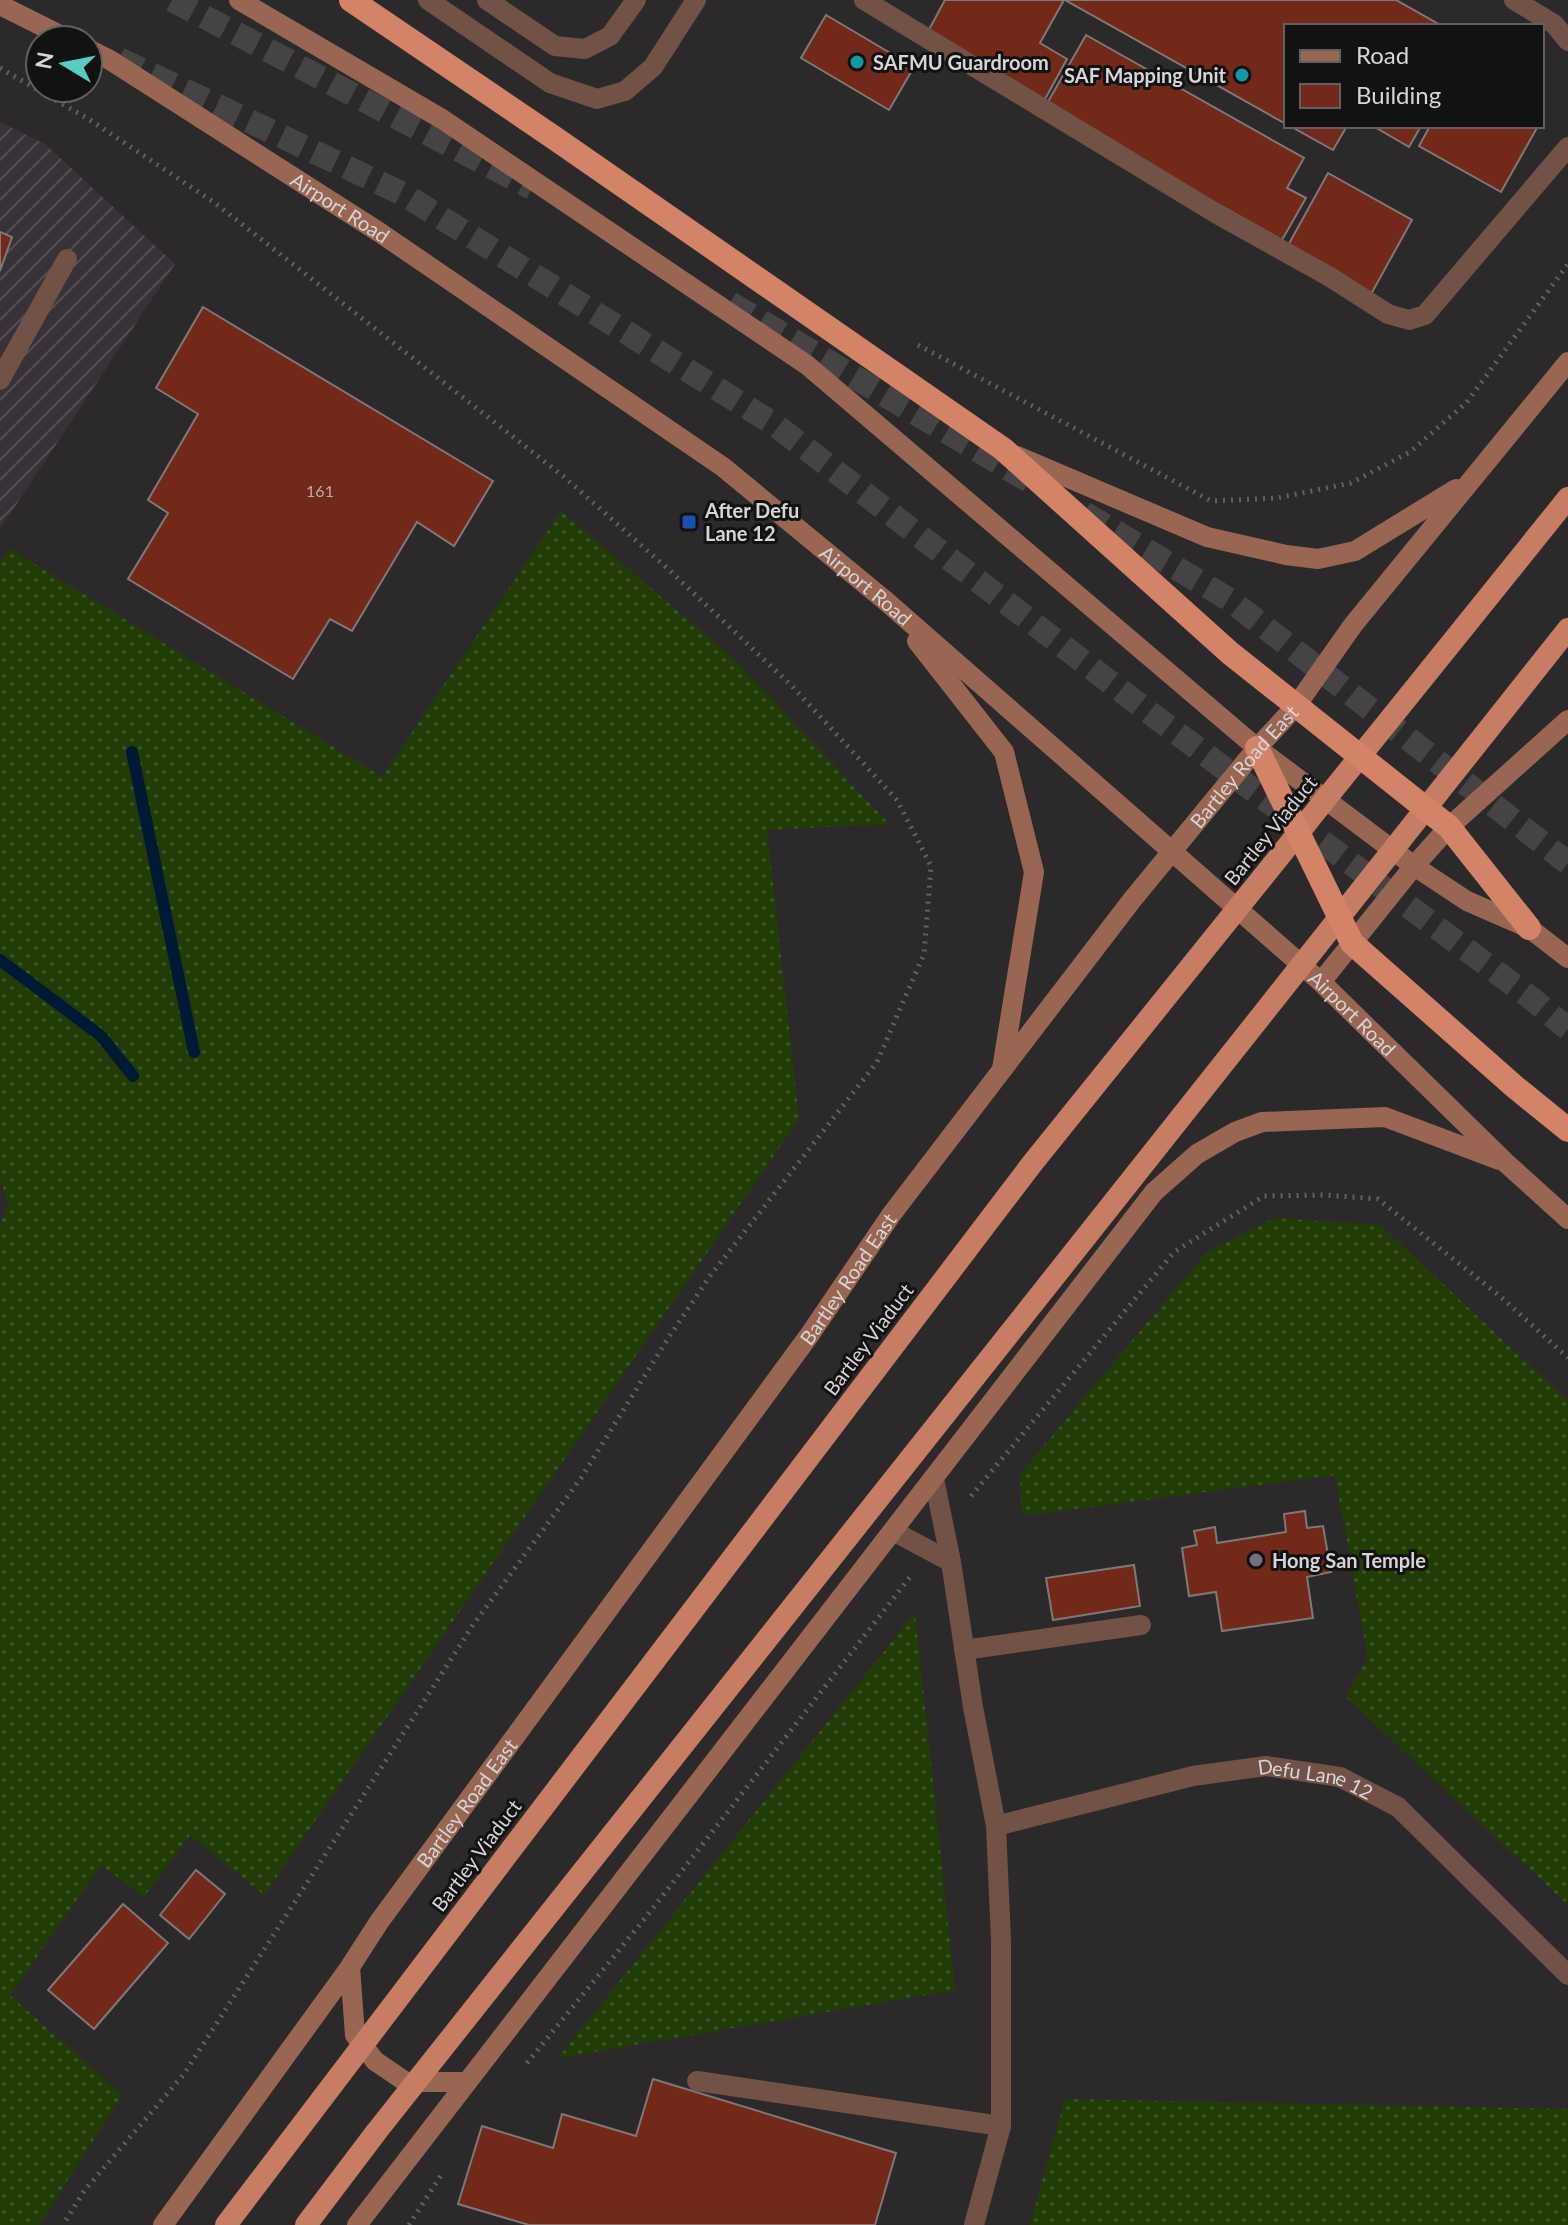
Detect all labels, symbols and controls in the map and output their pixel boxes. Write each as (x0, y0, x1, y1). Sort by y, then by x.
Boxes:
north arrow (24, 24, 104, 104)
legend (1284, 24, 1544, 128)
text: Road (1356, 40, 1409, 69)
text: N (29, 50, 59, 71)
place label: SAFMU Guardroom (873, 50, 1049, 74)
marker: SAFMU Guardroom (848, 53, 866, 71)
place label: SAF Mapping Unit (1064, 63, 1227, 87)
marker: SAF Mapping Unit (1233, 66, 1251, 84)
text: Building (1356, 80, 1441, 109)
street label: Airport Road (287, 167, 394, 248)
house number: 161 (306, 481, 334, 500)
place label: After Defu Lane 12 (704, 498, 799, 545)
marker: After Defu Lane 12 (680, 513, 698, 531)
street label: Airport Road (815, 540, 917, 630)
street label: Bartley Road East (1184, 700, 1303, 833)
street label: Bartley Viaduct (1219, 770, 1321, 890)
street label: Airport Road (1304, 965, 1401, 1061)
street label: Bartley Road East (794, 1208, 901, 1349)
street label: Bartley Viaduct (818, 1278, 918, 1400)
place label: Hong San Temple (1272, 1548, 1426, 1572)
marker: Hong San Temple (1247, 1551, 1265, 1569)
street label: Bartley Road East (411, 1734, 522, 1872)
street label: Defu Lane 12 (1256, 1753, 1377, 1804)
street label: Bartley Viaduct (426, 1794, 526, 1916)

